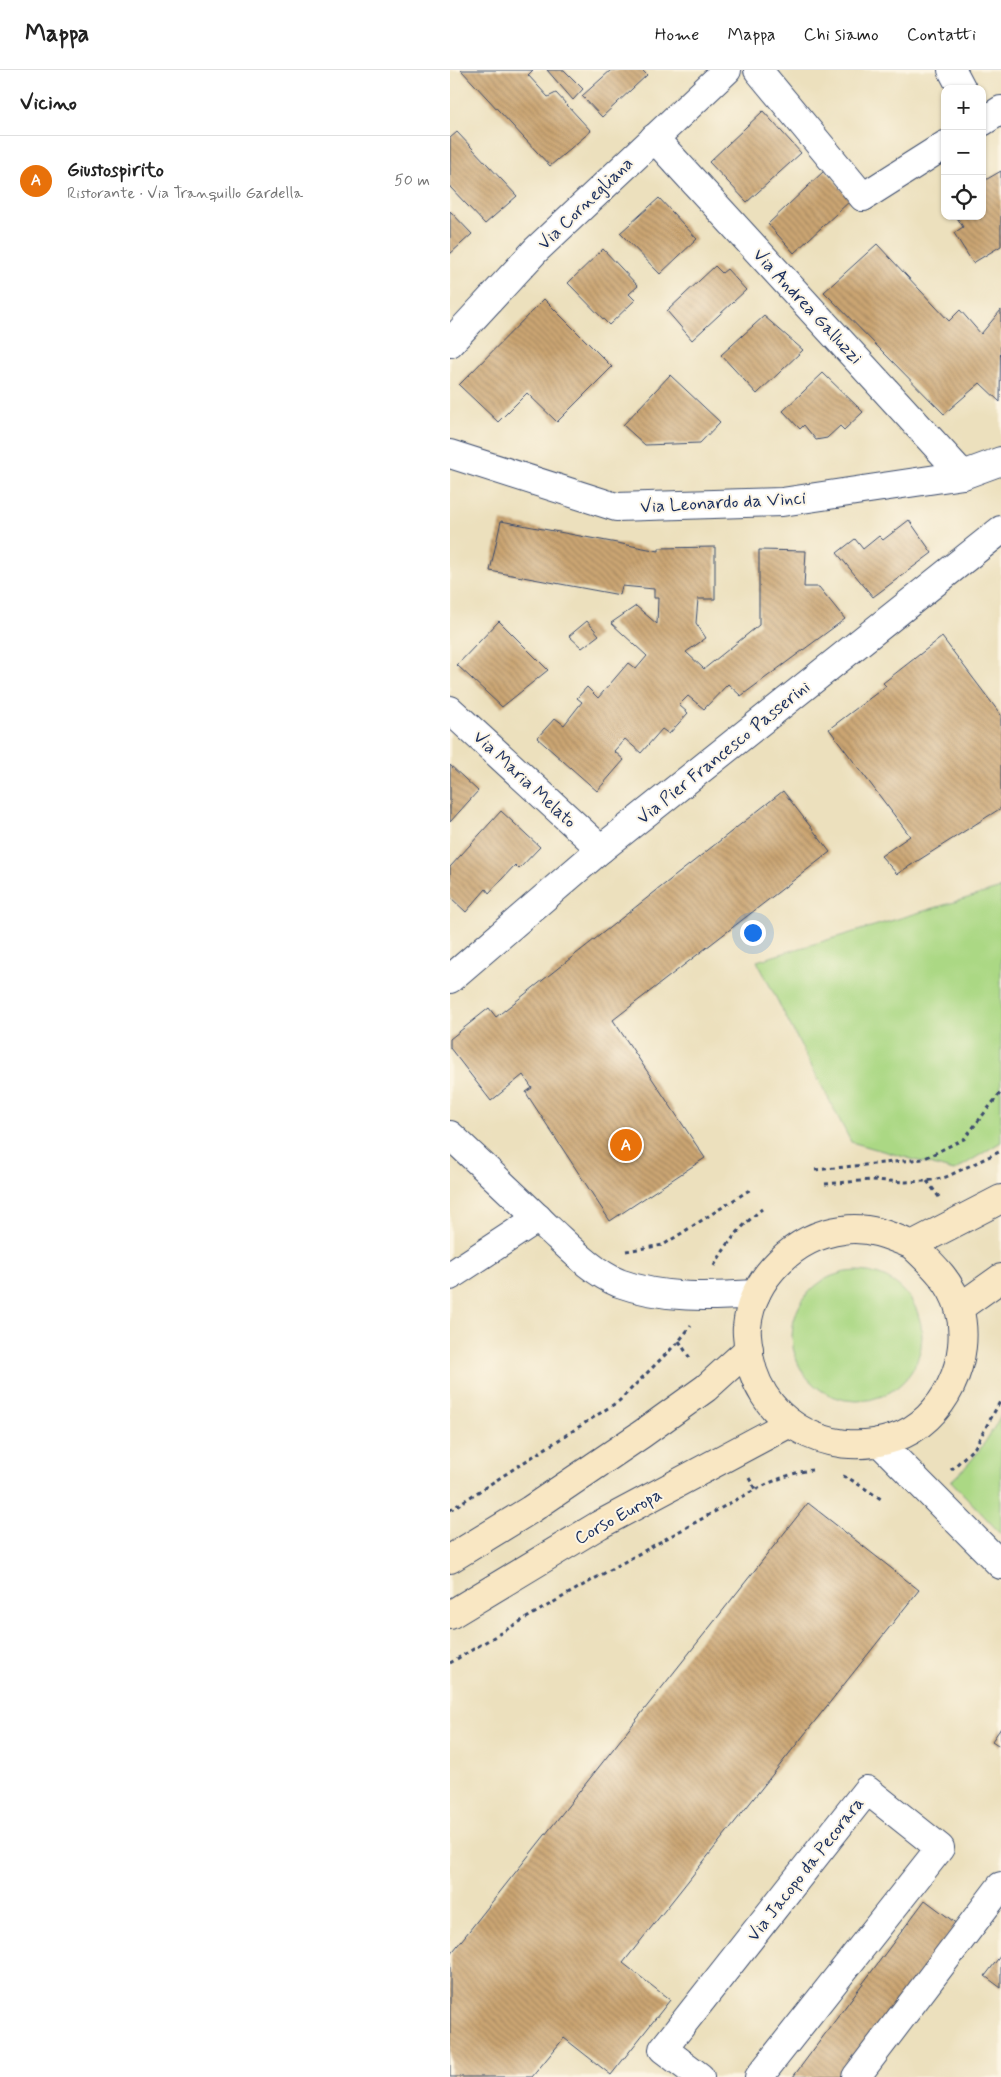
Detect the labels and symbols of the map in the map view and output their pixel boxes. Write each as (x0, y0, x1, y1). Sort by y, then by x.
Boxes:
street label: Via Cornegliana (533, 152, 639, 256)
street label: Via Andrea Galluzzi (747, 244, 867, 370)
street label: Via Leonardo da Vinci (640, 487, 806, 519)
street label: Via Pier Francesco Passerini (632, 675, 815, 830)
street label: Via Maria Melato (467, 726, 581, 834)
your location (740, 920, 766, 946)
pin: A (610, 1126, 642, 1164)
street label: Corso Europa (570, 1483, 667, 1551)
street label: Via Jacopo da Pecorara (742, 1792, 870, 1947)

